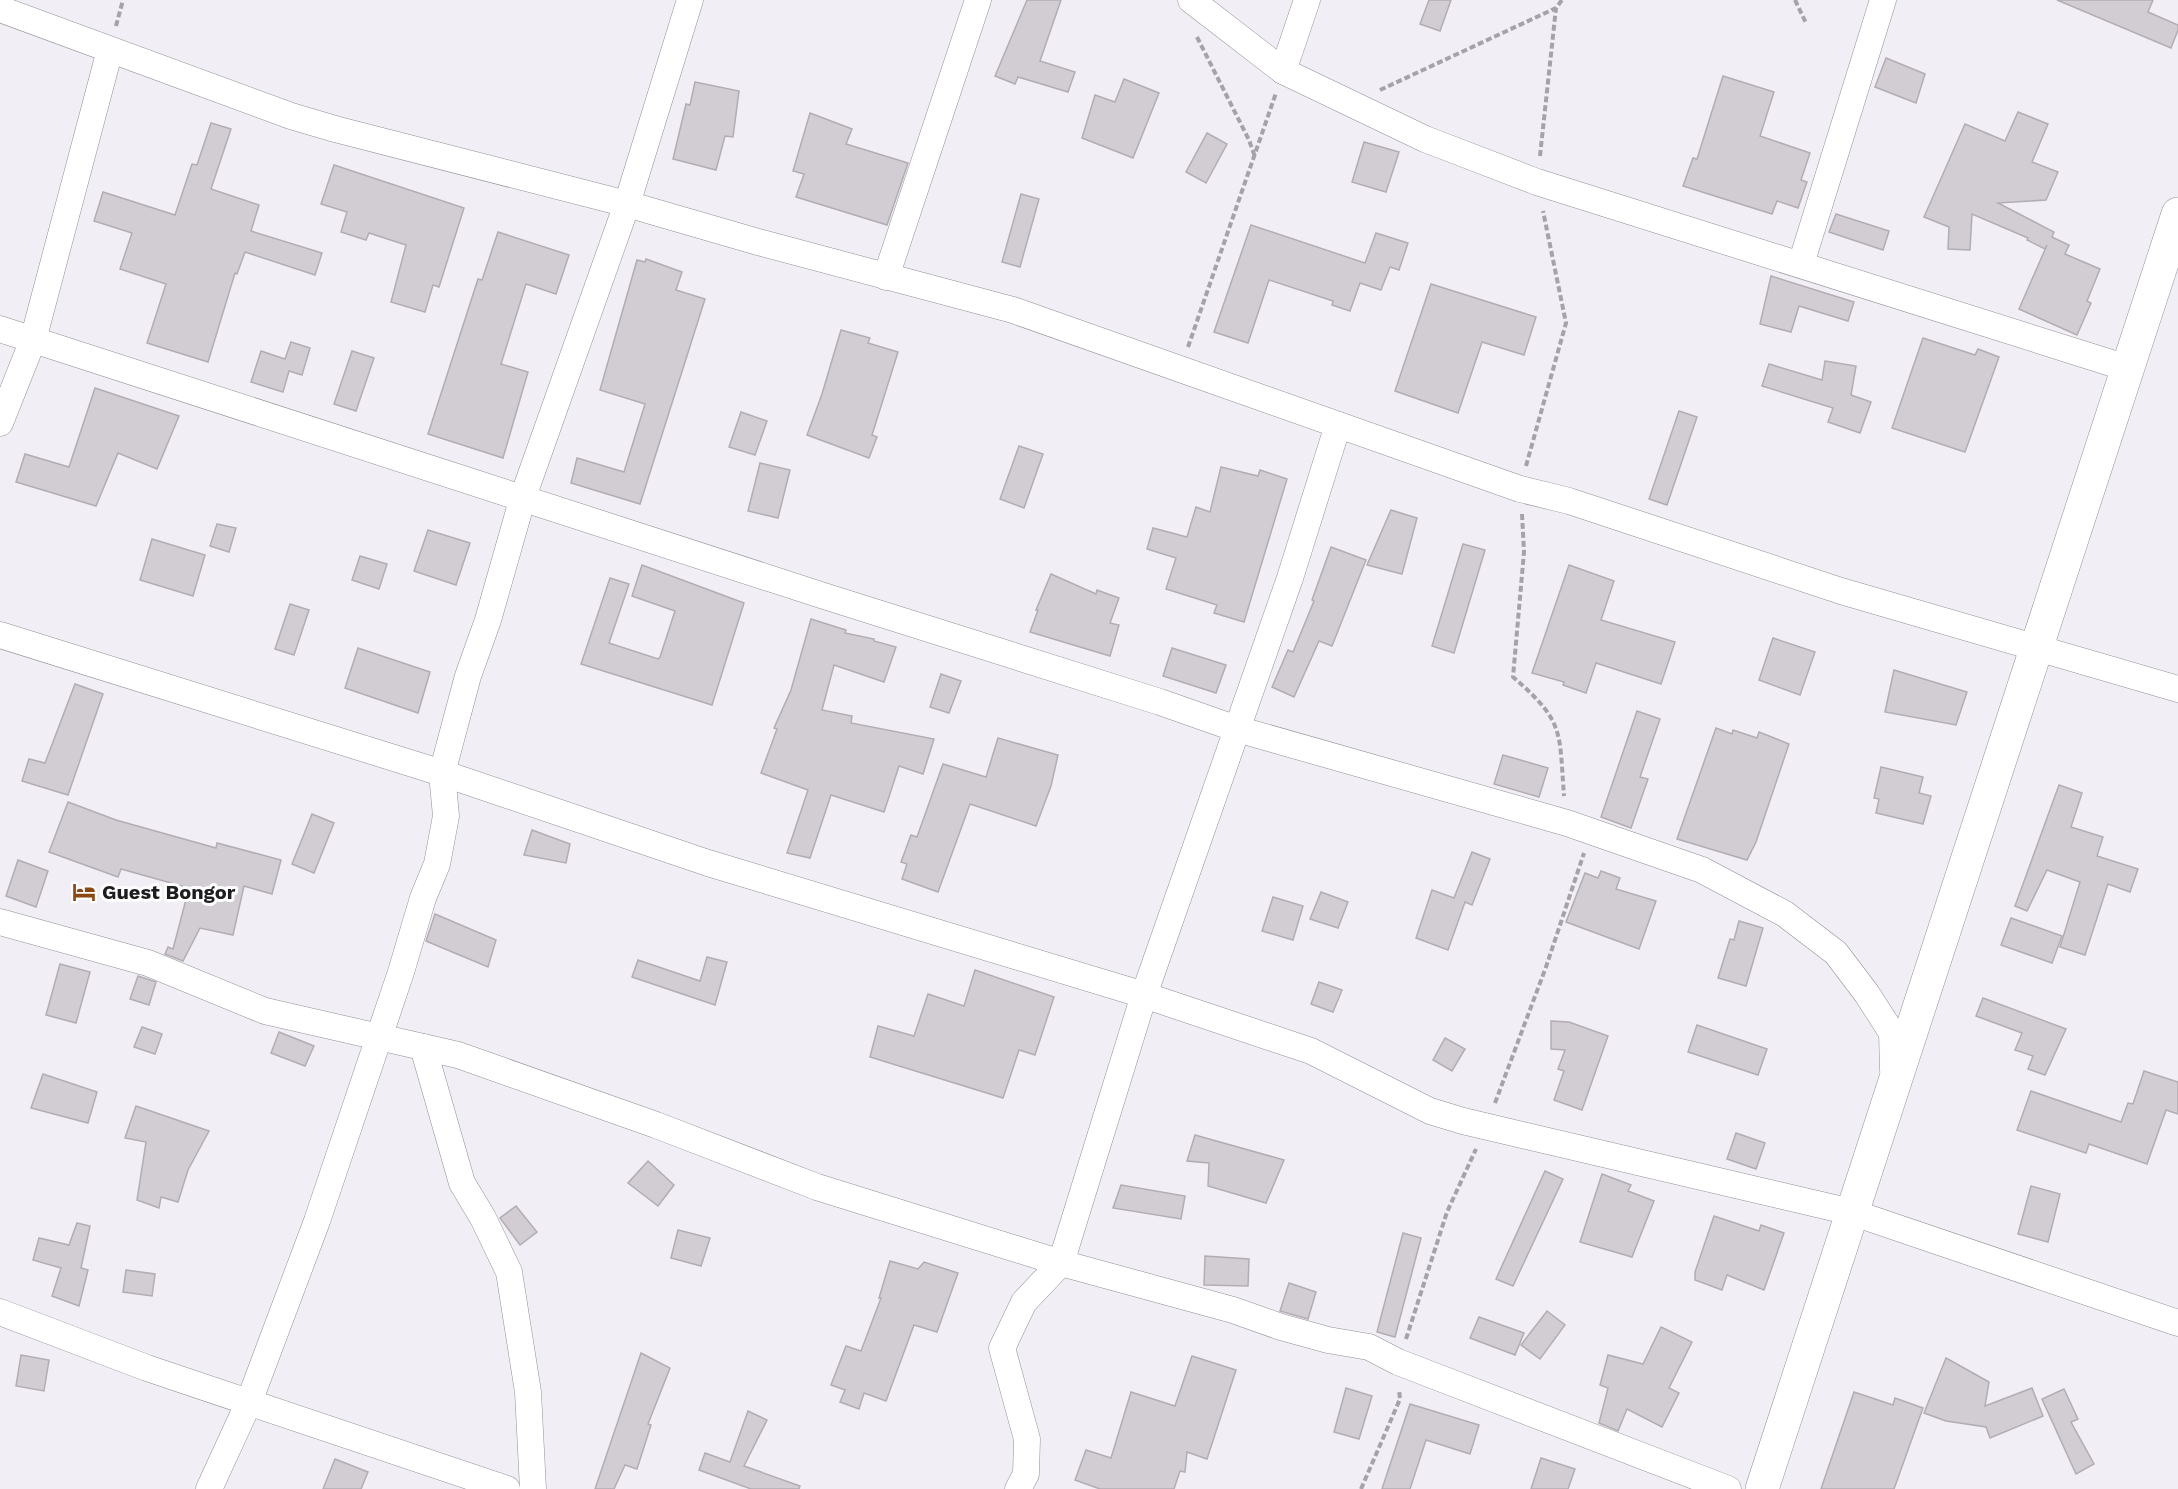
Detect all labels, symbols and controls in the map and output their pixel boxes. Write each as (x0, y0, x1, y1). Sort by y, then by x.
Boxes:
hotel icon: Guest Bongor (71, 879, 97, 905)
place label: Guest Bongor (102, 880, 236, 904)

